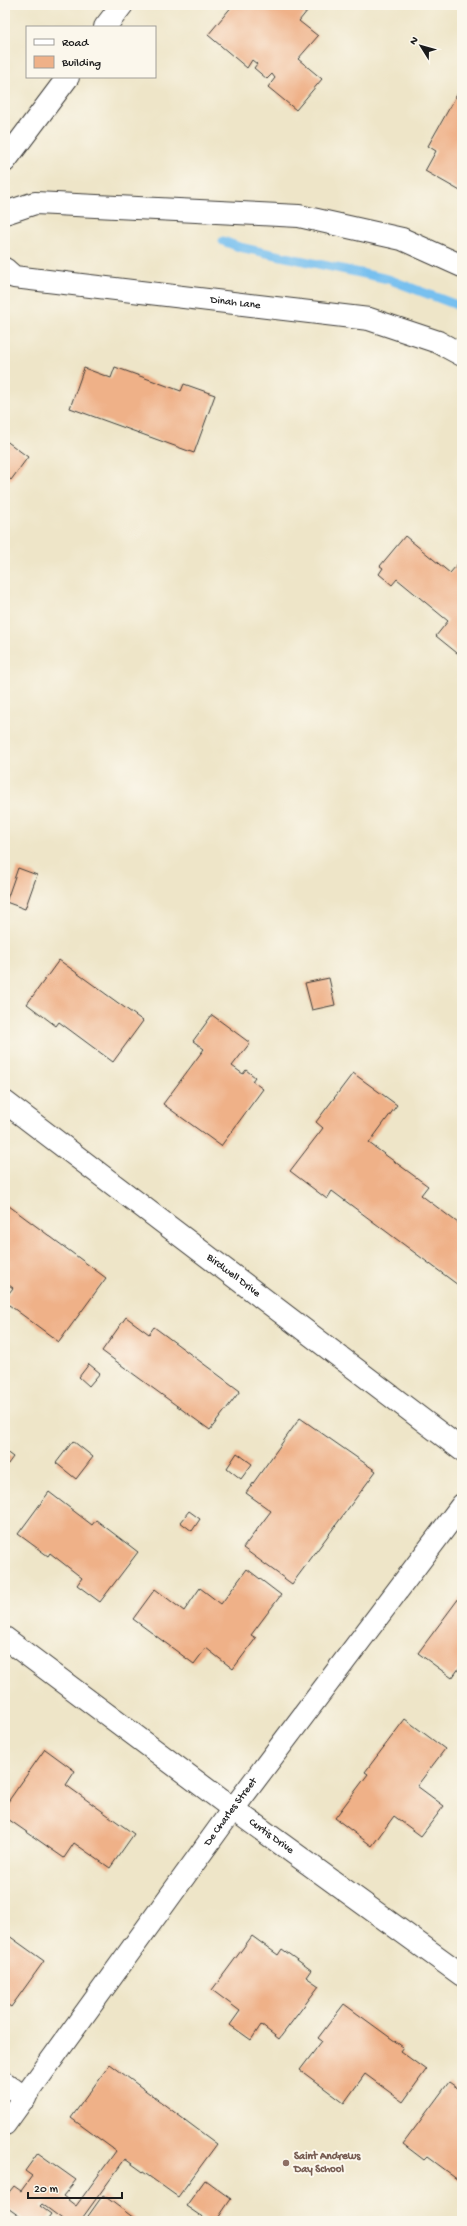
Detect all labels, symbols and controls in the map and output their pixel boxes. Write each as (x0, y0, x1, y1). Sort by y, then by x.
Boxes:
legend (26, 26, 156, 78)
north arrow (401, 26, 441, 66)
text: N (408, 35, 422, 48)
text: Road (62, 37, 89, 51)
text: Building (61, 57, 101, 71)
street label: Dinah Lane (209, 294, 262, 312)
street label: Birdwell Drive (203, 1251, 263, 1300)
street label: De Charles Street (201, 1775, 261, 1849)
street label: Curtis Drive (246, 1816, 296, 1857)
place label: Saint Andrews Day School (293, 2150, 361, 2176)
marker: Saint Andrews Day School (281, 2158, 291, 2168)
scale bar (28, 2174, 122, 2200)
text: 20 m (34, 2183, 59, 2197)

